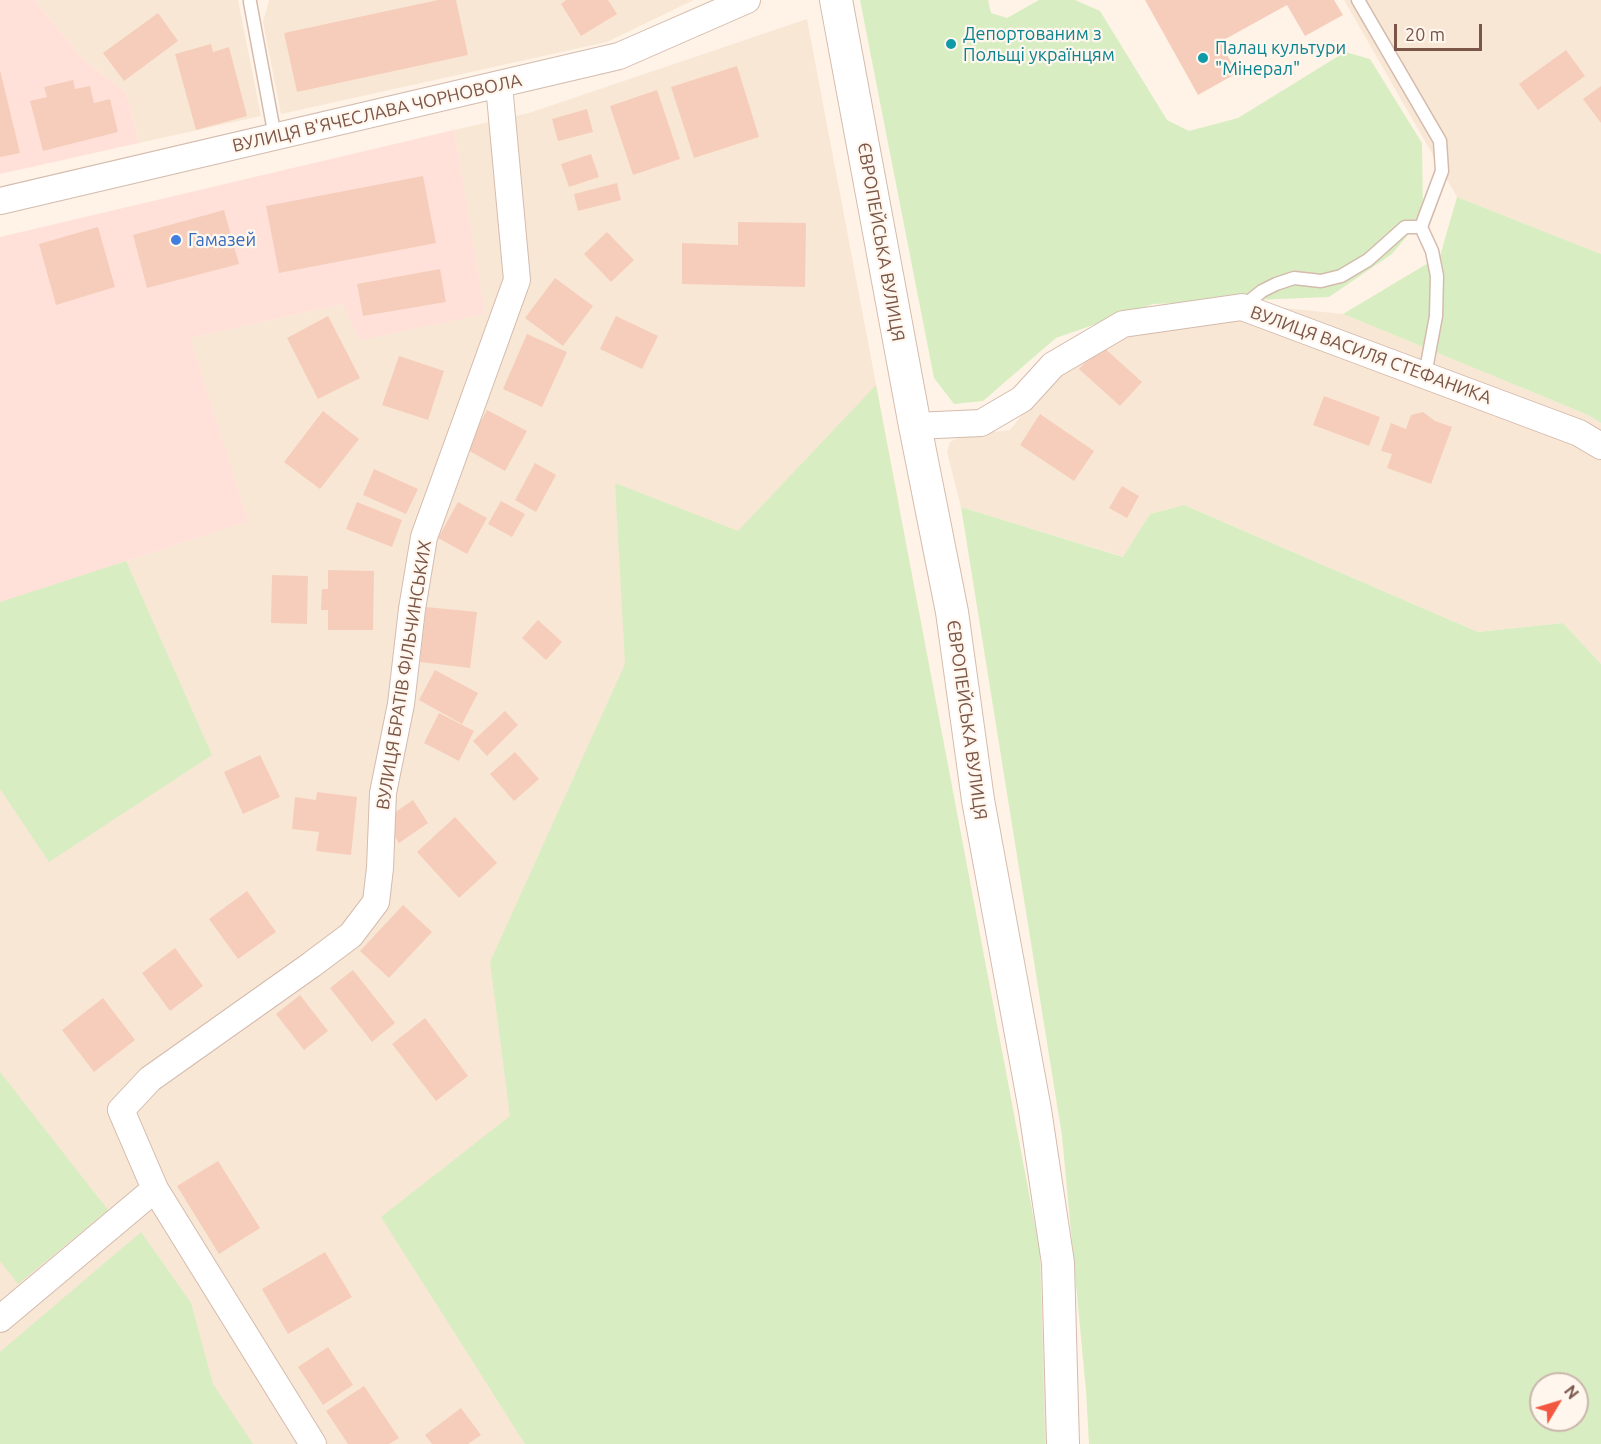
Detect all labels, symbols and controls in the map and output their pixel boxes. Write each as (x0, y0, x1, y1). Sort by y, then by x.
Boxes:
scale bar (1397, 12, 1486, 50)
place label: Депортованим з Польщі українцям (963, 23, 1115, 66)
text: 20 m (1405, 24, 1445, 44)
marker: Депортованим з Польщі українцям (944, 37, 958, 51)
place label: Палац культури "Мінерал" (1215, 37, 1346, 80)
marker: Палац культури "Мінерал" (1196, 51, 1210, 65)
street label: ВУЛИЦЯ В'ЯЧЕСЛАВА ЧОРНОВОЛА (230, 69, 524, 157)
street label: ЄВРОПЕЙСЬКА ВУЛИЦЯ (853, 141, 909, 343)
place label: Гамазей (188, 229, 256, 251)
marker: Гамазей (169, 233, 183, 247)
street label: ВУЛИЦЯ ВАСИЛЯ СТЕФАНИКА (1247, 301, 1495, 409)
street label: ВУЛИЦЯ БРАТІВ ФІЛЬЧИНСЬКИХ (372, 539, 436, 811)
street label: ЄВРОПЕЙСЬКА ВУЛИЦЯ (942, 619, 992, 821)
north arrow (1529, 1372, 1589, 1432)
text: N (1561, 1382, 1582, 1402)

